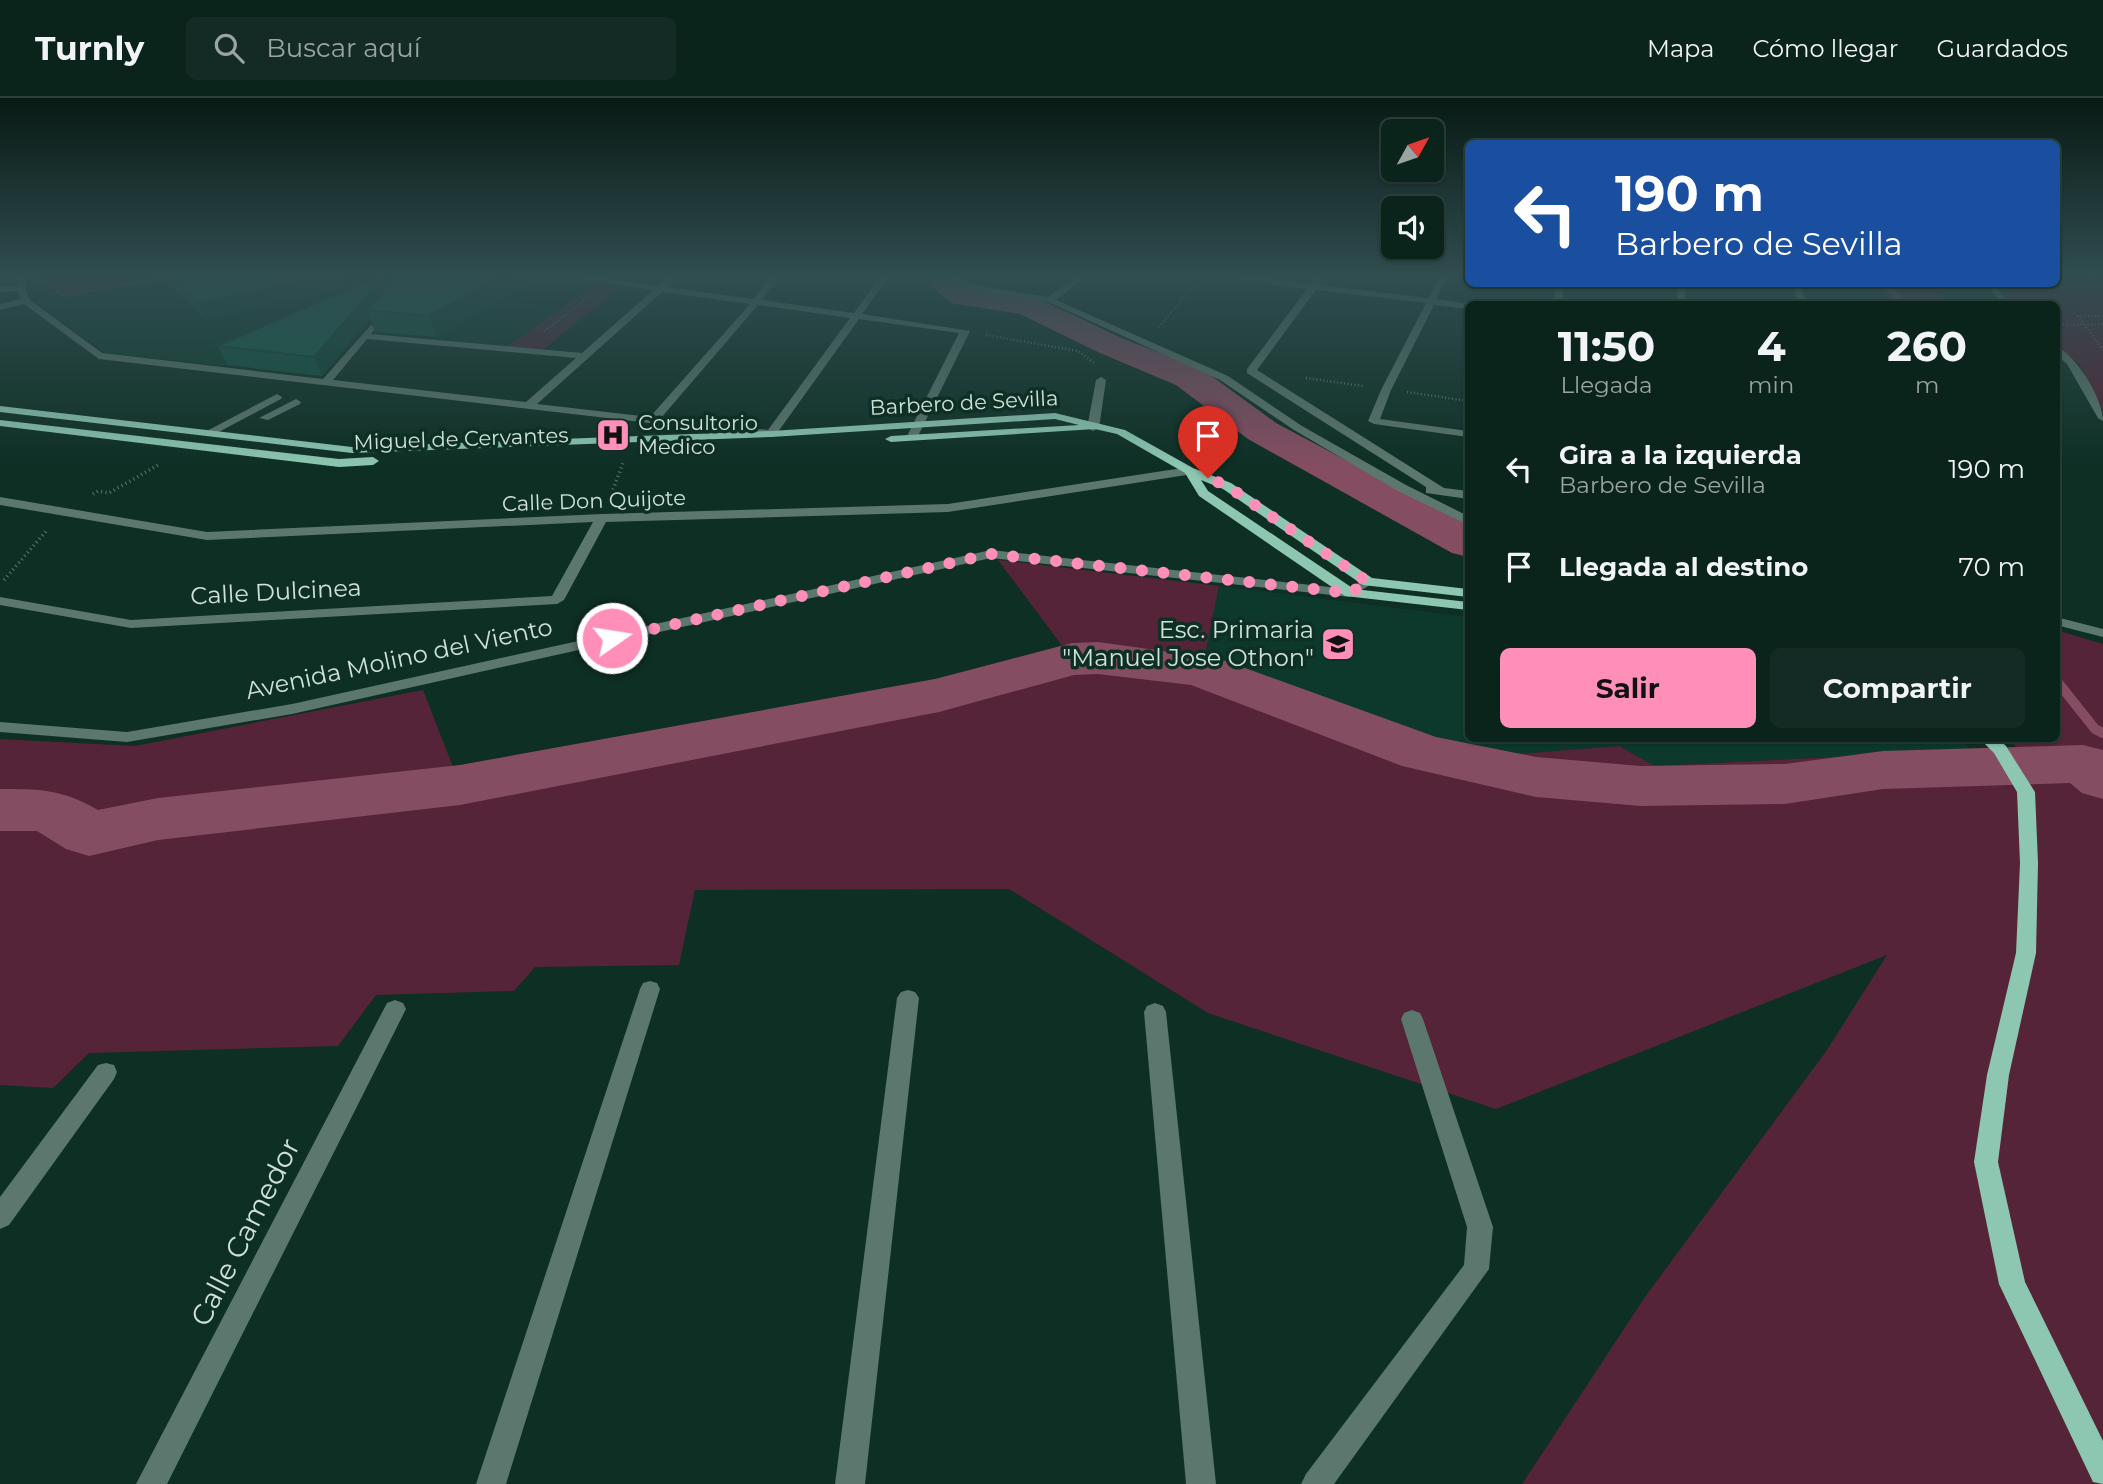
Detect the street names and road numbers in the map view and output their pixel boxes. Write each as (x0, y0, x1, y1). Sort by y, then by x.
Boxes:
street label: Barbero de Sevilla (869, 385, 1059, 420)
street label: Miguel de Cervantes (353, 422, 569, 455)
street label: Calle Don Quijote (502, 485, 686, 516)
street label: Calle Dulcinea (190, 573, 362, 610)
street label: Avenida Molino del Viento (243, 612, 555, 705)
street label: Calle Camedor (183, 1133, 307, 1331)

